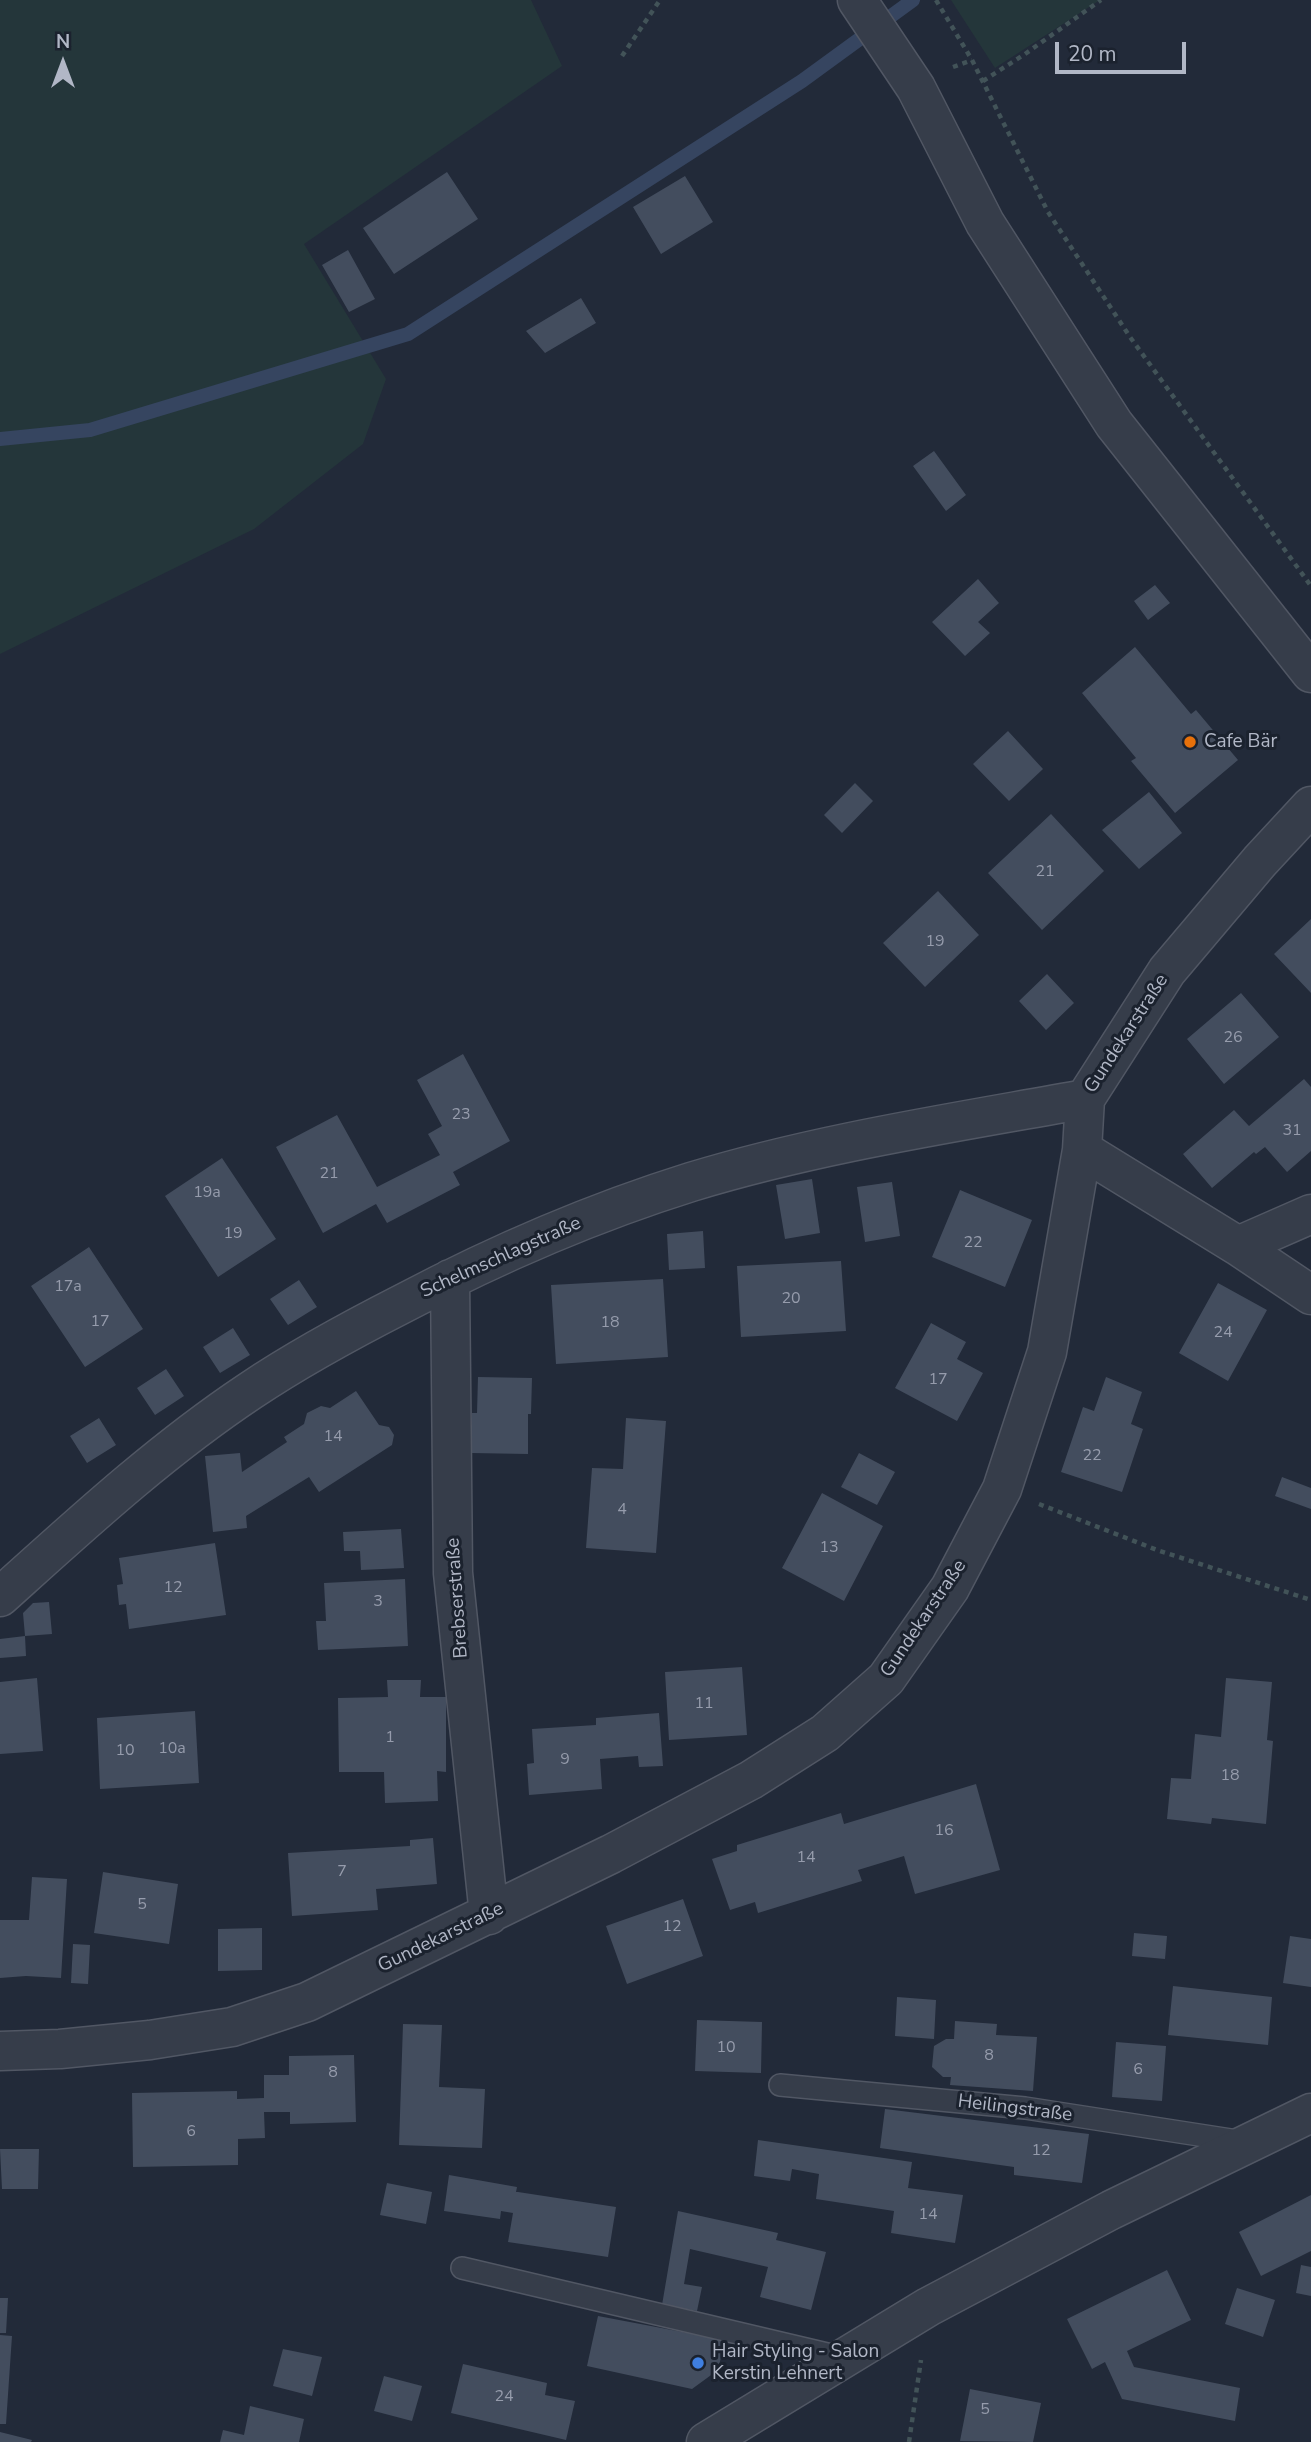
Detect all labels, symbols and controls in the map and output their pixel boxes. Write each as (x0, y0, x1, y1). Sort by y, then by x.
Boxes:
north arrow (28, 28, 98, 98)
scale bar (1059, 28, 1190, 72)
text: N (56, 29, 70, 55)
text: 20 m (1068, 40, 1117, 68)
place label: Cafe Bär (1204, 731, 1277, 753)
marker: Cafe Bär (1182, 734, 1198, 750)
house number: 21 (1035, 862, 1055, 882)
house number: 19 (925, 932, 945, 952)
street label: Gundekarstraße (1080, 970, 1174, 1098)
house number: 26 (1223, 1028, 1243, 1048)
house number: 23 (451, 1105, 471, 1125)
house number: 31 (1282, 1121, 1302, 1141)
house number: 21 (319, 1164, 339, 1184)
house number: 19a (193, 1183, 221, 1203)
street label: Schelmschlagstraße (417, 1212, 585, 1304)
house number: 19 (223, 1224, 243, 1244)
house number: 22 (963, 1233, 983, 1253)
house number: 17a (54, 1277, 82, 1297)
house number: 20 (781, 1289, 801, 1309)
house number: 17 (90, 1312, 110, 1332)
house number: 18 (600, 1313, 620, 1333)
house number: 24 (1213, 1323, 1233, 1343)
house number: 17 (928, 1370, 948, 1390)
house number: 14 (323, 1427, 343, 1447)
house number: 22 (1082, 1446, 1102, 1466)
house number: 4 (617, 1500, 627, 1520)
street label: Brebserstraße (442, 1537, 474, 1659)
house number: 13 (819, 1538, 839, 1558)
street label: Gundekarstraße (876, 1556, 972, 1682)
house number: 12 (163, 1578, 183, 1598)
house number: 3 (373, 1592, 383, 1612)
house number: 11 (694, 1694, 714, 1714)
house number: 1 (385, 1728, 395, 1748)
house number: 10a (158, 1739, 186, 1759)
house number: 10 (115, 1741, 135, 1761)
house number: 9 (560, 1750, 570, 1770)
house number: 18 (1220, 1766, 1240, 1786)
house number: 16 (934, 1821, 954, 1841)
house number: 14 (796, 1848, 816, 1868)
house number: 7 (337, 1862, 347, 1882)
house number: 5 (137, 1895, 147, 1915)
street label: Gundekarstraße (374, 1898, 508, 1978)
house number: 12 (662, 1917, 682, 1937)
house number: 10 (716, 2038, 736, 2058)
house number: 8 (984, 2046, 994, 2066)
house number: 6 (1133, 2060, 1143, 2080)
house number: 8 (328, 2063, 338, 2083)
street label: Heilingstraße (956, 2091, 1074, 2127)
house number: 6 (186, 2122, 196, 2142)
house number: 12 (1031, 2141, 1051, 2161)
house number: 14 (918, 2205, 938, 2225)
place label: Hair Styling - Salon Kerstin Lehnert (712, 2341, 879, 2385)
marker: Hair Styling - Salon Kerstin Lehnert (690, 2355, 706, 2371)
house number: 24 (494, 2387, 514, 2407)
house number: 5 (980, 2400, 990, 2420)

